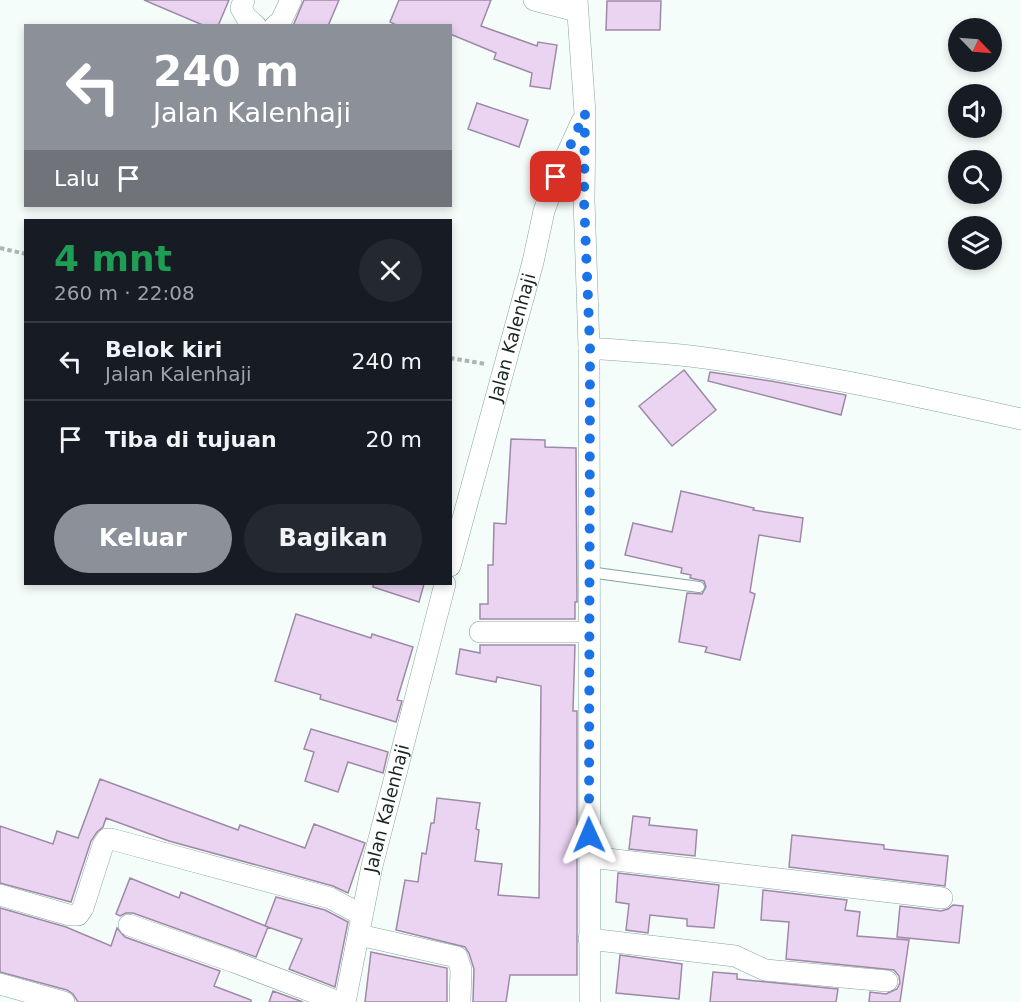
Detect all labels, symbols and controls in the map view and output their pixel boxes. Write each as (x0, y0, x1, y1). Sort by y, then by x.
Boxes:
north arrow (948, 18, 1002, 72)
map controls (948, 18, 1002, 270)
text: 240 m (153, 47, 299, 96)
icon: left (54, 48, 132, 126)
button: sound (948, 84, 1002, 138)
text: Jalan Kalenhaji (153, 97, 351, 128)
button: search (948, 150, 1002, 204)
pin (530, 151, 581, 202)
icon: arrive (539, 160, 572, 193)
icon: arrive (112, 162, 145, 195)
text: Lalu (54, 166, 100, 191)
button: layers (948, 216, 1002, 270)
text: 4 mnt (54, 238, 172, 279)
button: close (359, 239, 422, 302)
street label: Jalan Kalenhaji (484, 271, 539, 405)
text: 260 m · 22:08 (54, 281, 195, 305)
text: Belok kiri (105, 337, 222, 362)
icon: left (54, 345, 87, 378)
text: 240 m (352, 349, 422, 374)
text: Jalan Kalenhaji (105, 362, 252, 386)
icon: arrive (54, 423, 87, 456)
text: Tiba di tujuan (105, 427, 277, 452)
text: 20 m (366, 427, 422, 452)
button: Keluar (54, 504, 232, 573)
button: Bagikan (244, 504, 422, 573)
street label: Jalan Kalenhaji (360, 742, 413, 875)
position arrow (557, 803, 621, 867)

